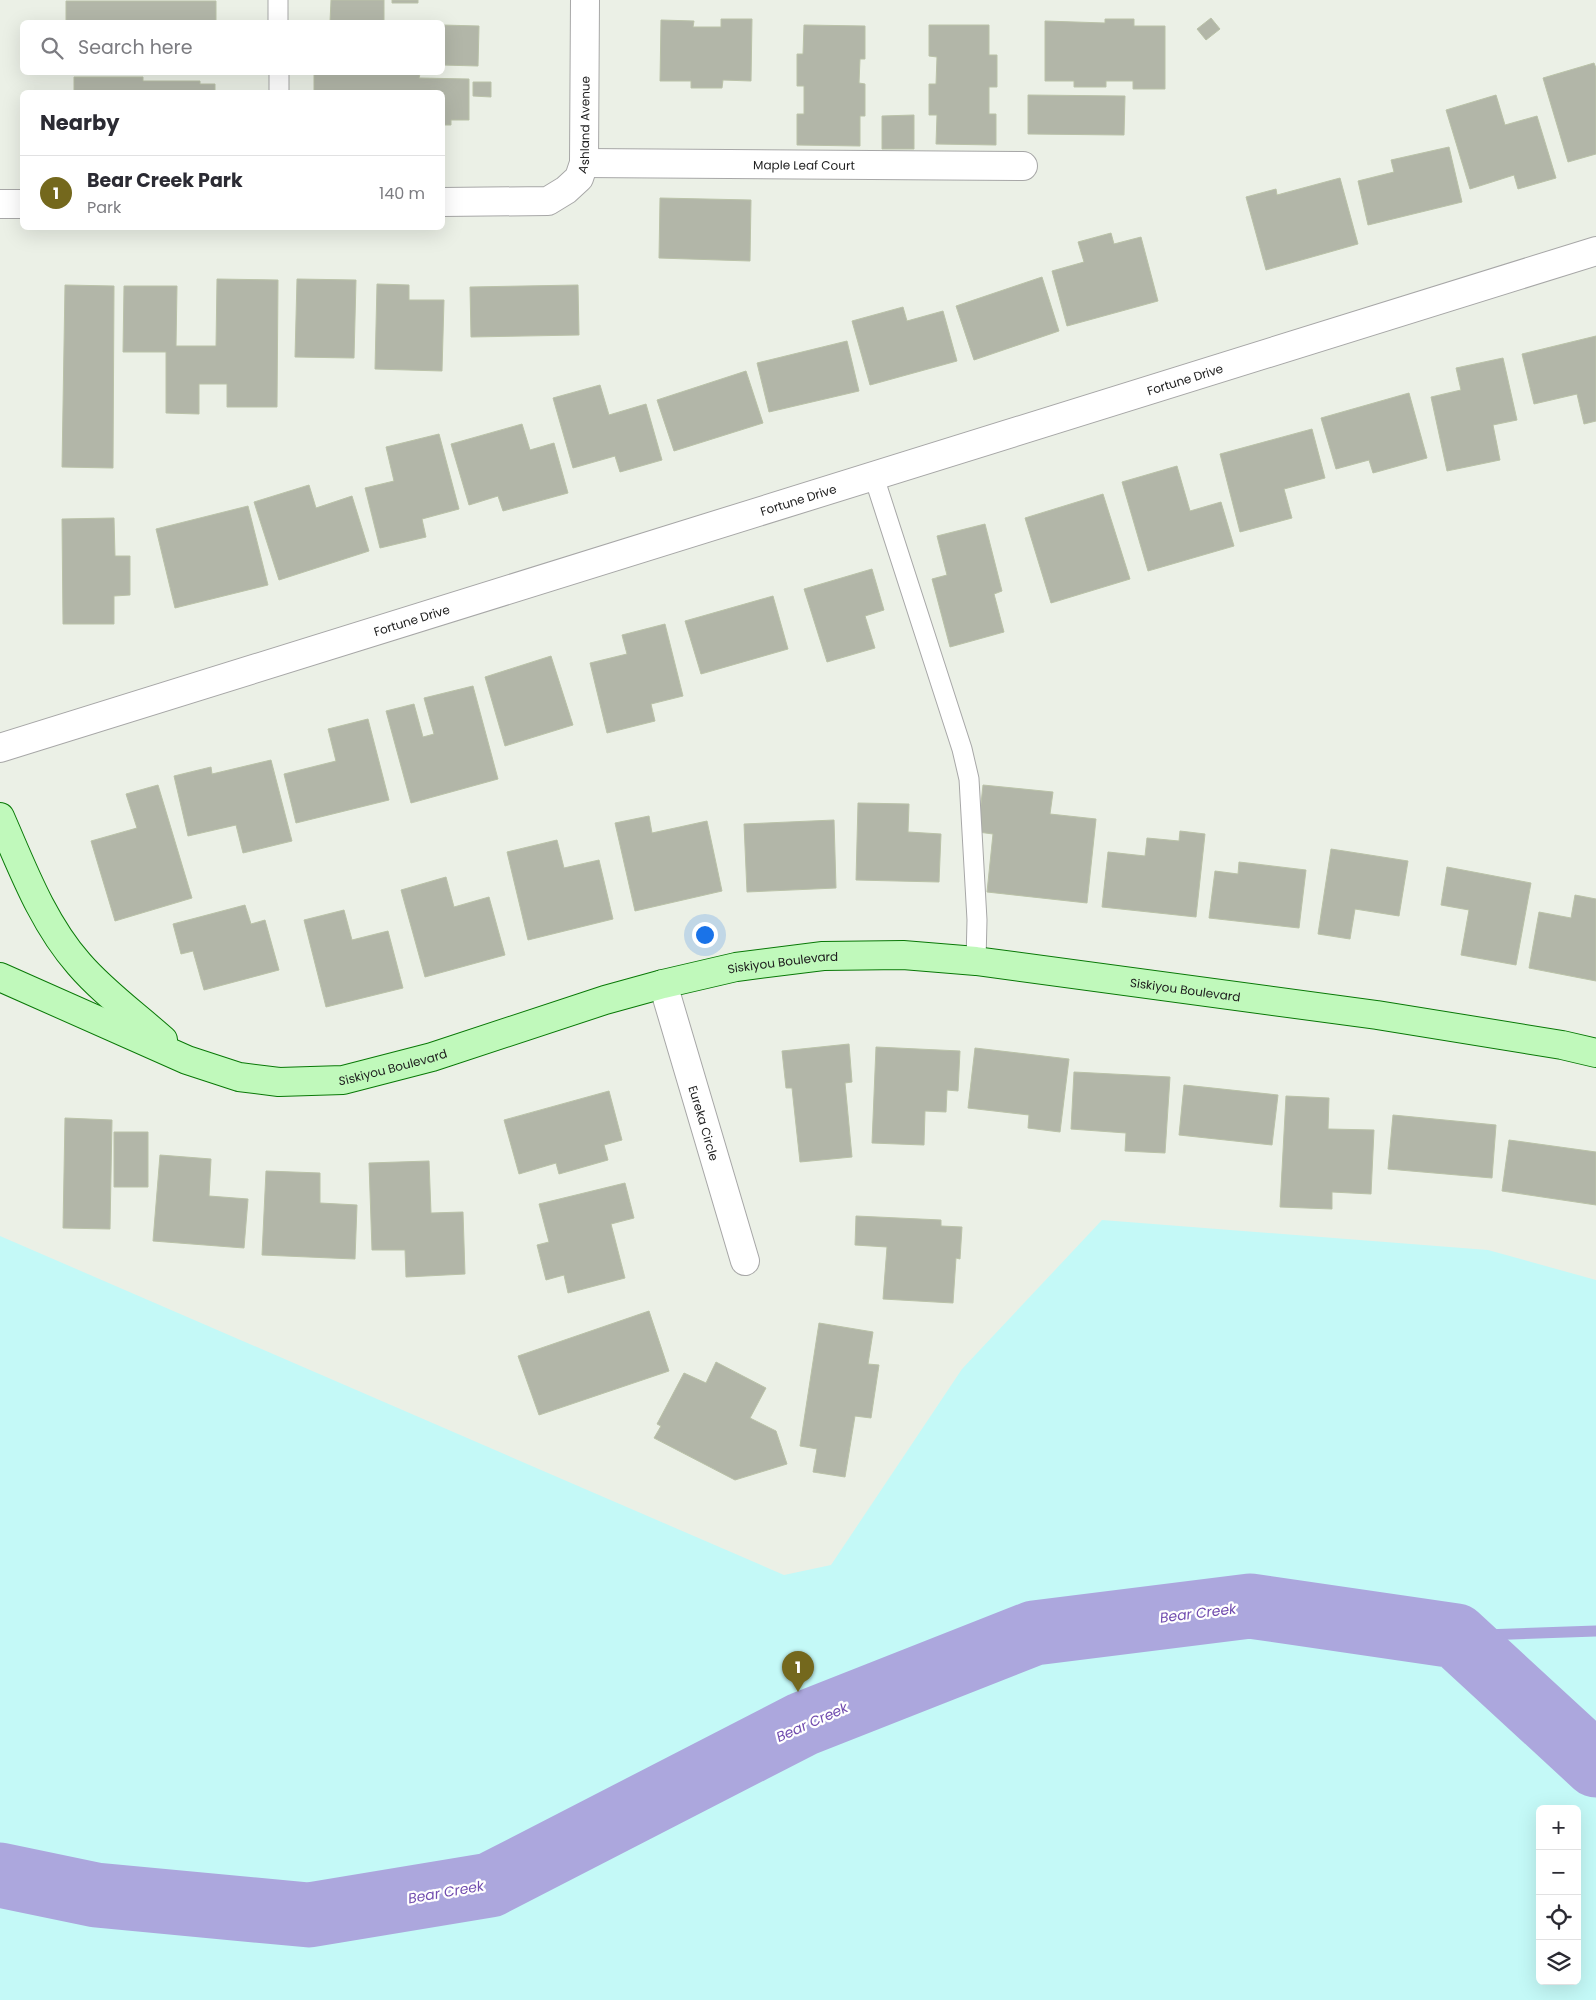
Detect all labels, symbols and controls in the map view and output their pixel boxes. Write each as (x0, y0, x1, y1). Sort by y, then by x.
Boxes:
search box (20, 20, 445, 75)
icon: search (38, 34, 66, 62)
text: Search here (78, 34, 192, 61)
street label: Ashland Avenue (573, 76, 593, 175)
text: Nearby (40, 108, 120, 137)
street label: Maple Leaf Court (753, 156, 855, 173)
text: Bear Creek Park (87, 167, 243, 194)
text: 1 (53, 182, 59, 205)
text: 140 m (379, 182, 425, 205)
text: Park (87, 196, 121, 219)
street label: Fortune Drive (1145, 359, 1225, 399)
street label: Fortune Drive (758, 480, 838, 519)
street label: Fortune Drive (371, 600, 452, 640)
your location (692, 922, 718, 948)
street label: Siskiyou Boulevard (726, 947, 838, 977)
street label: Siskiyou Boulevard (1129, 973, 1242, 1005)
street label: Siskiyou Boulevard (338, 1044, 449, 1089)
street label: Eureka Circle (685, 1083, 723, 1163)
water label: Bear Creek (1159, 1598, 1238, 1628)
pin: 1 (782, 1651, 814, 1692)
water label: Bear Creek (773, 1697, 852, 1747)
map controls (1536, 1805, 1581, 1985)
button: + (1536, 1805, 1581, 1850)
button: − (1536, 1850, 1581, 1895)
water label: Bear Creek (406, 1875, 486, 1909)
button: locate (1536, 1895, 1581, 1940)
button: layers (1536, 1940, 1581, 1985)

